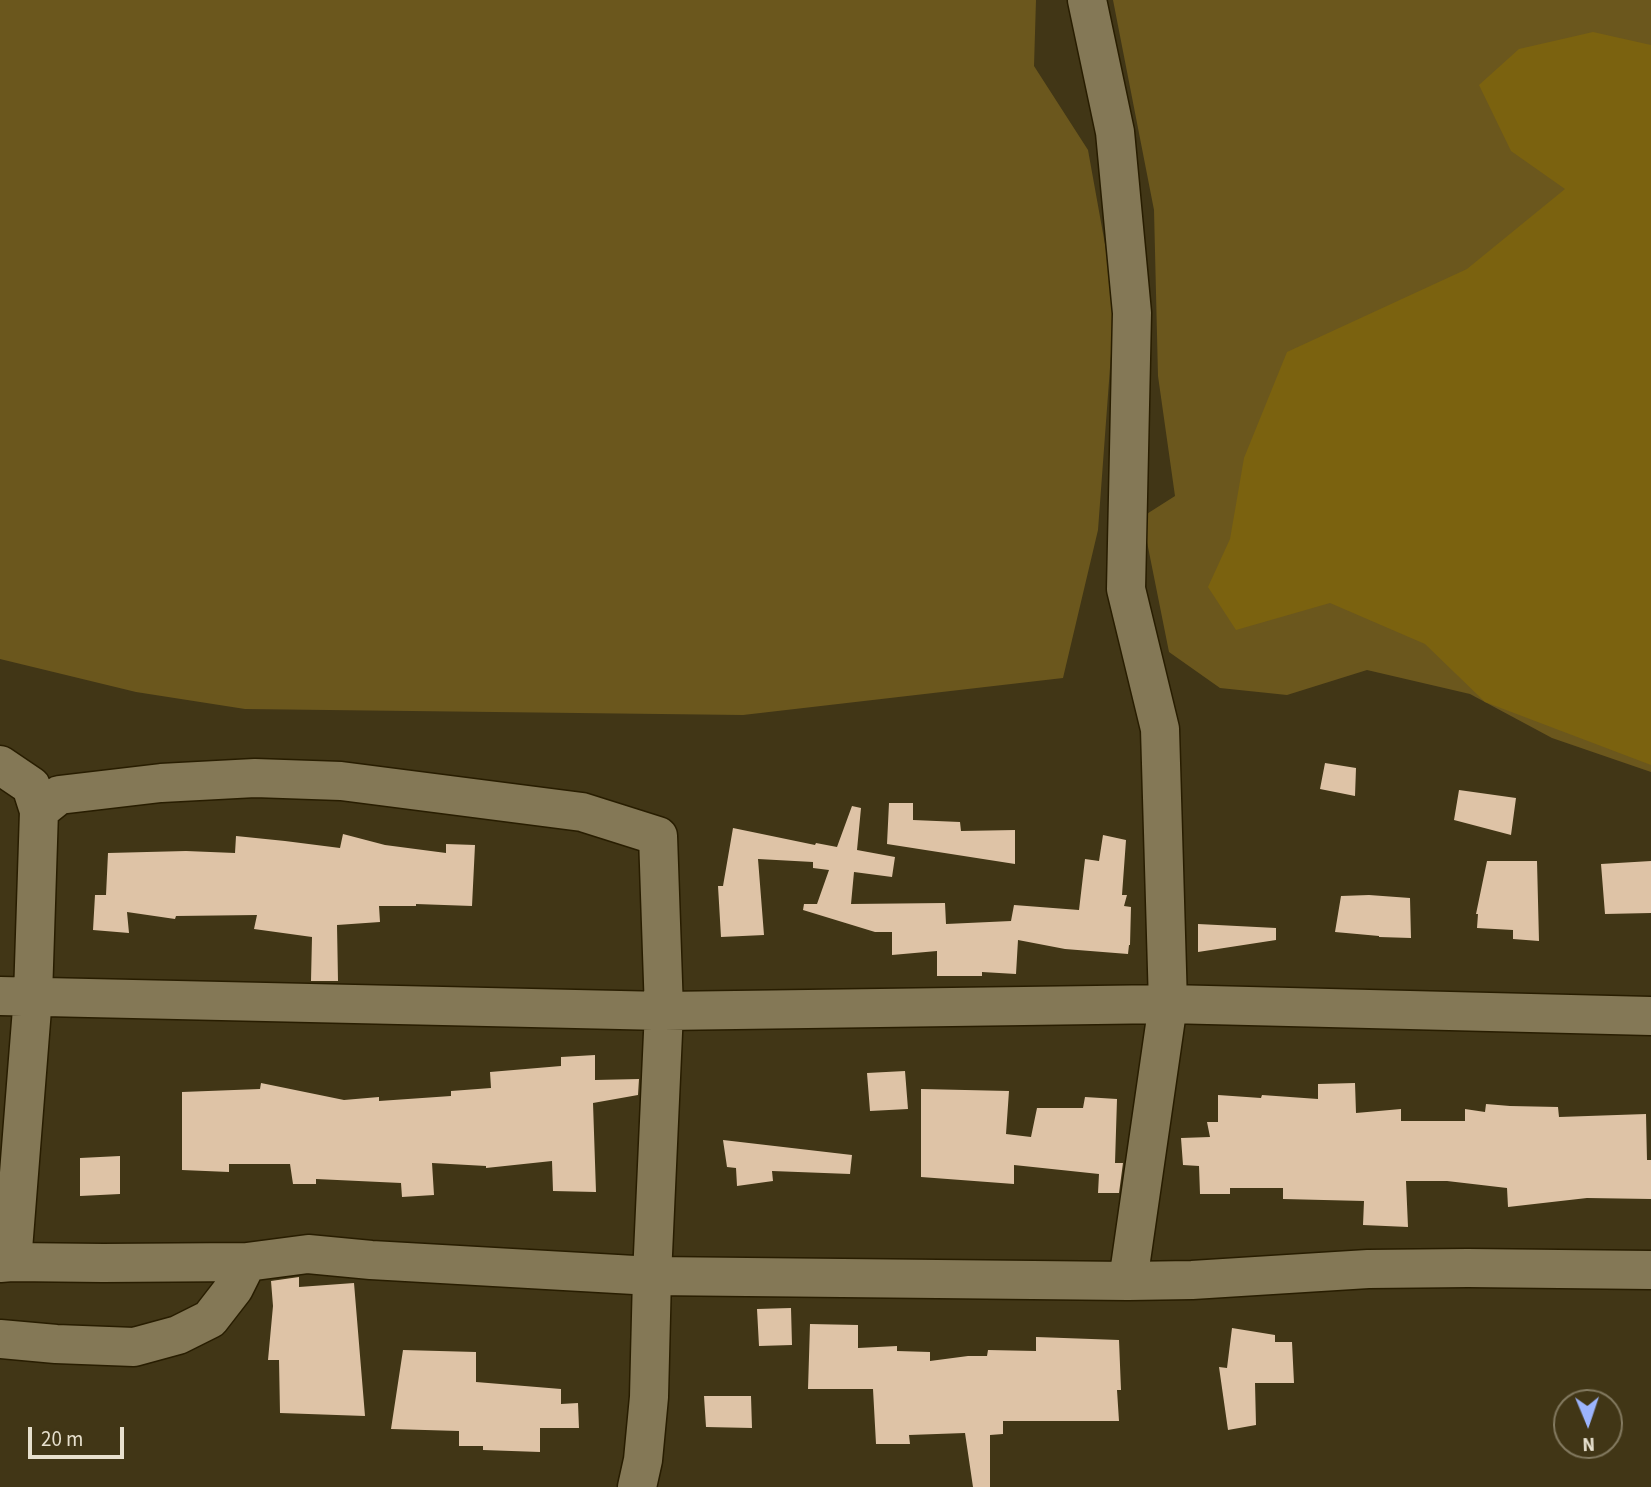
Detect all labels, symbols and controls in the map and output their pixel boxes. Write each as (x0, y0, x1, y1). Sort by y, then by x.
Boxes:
north arrow (1553, 1389, 1623, 1459)
scale bar (32, 1414, 128, 1458)
text: 20 m (41, 1424, 83, 1454)
text: N (1582, 1430, 1595, 1457)

